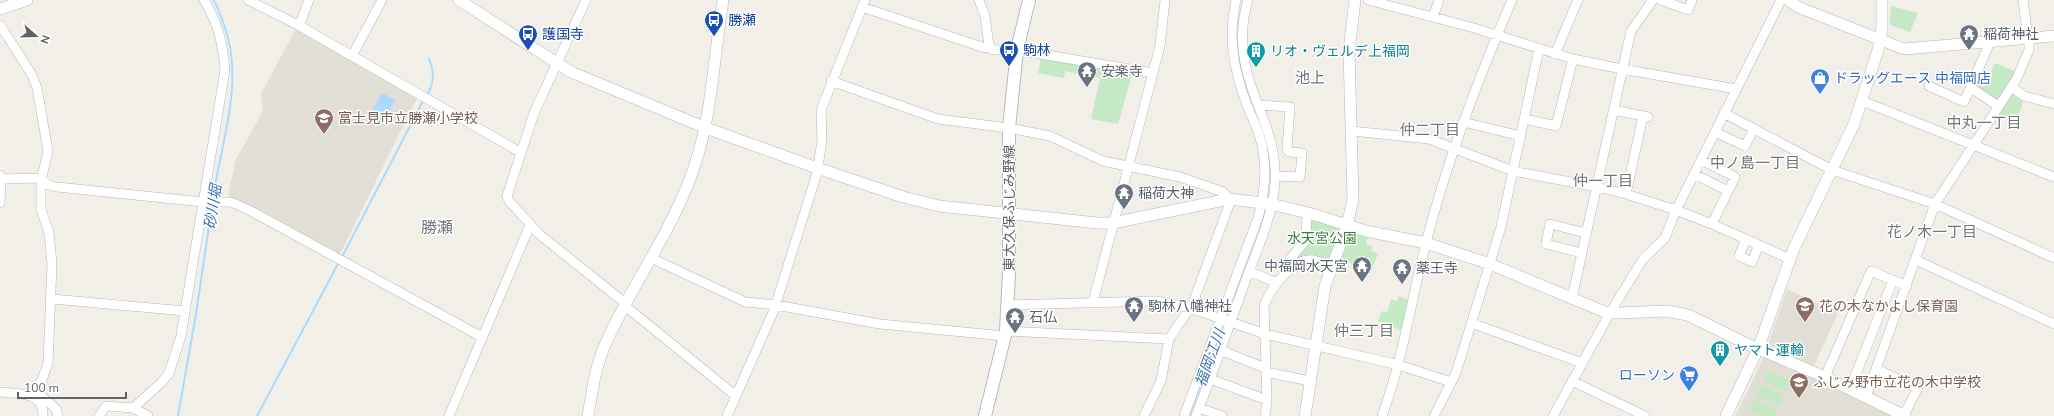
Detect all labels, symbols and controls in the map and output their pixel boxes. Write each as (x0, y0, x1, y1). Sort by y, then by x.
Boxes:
bus stop icon: 勝瀬 (703, 9, 725, 37)
place label: 勝瀬 (728, 11, 756, 30)
north arrow (16, 16, 56, 56)
bus stop icon: 護国寺 (517, 23, 539, 51)
temple icon: 稲荷神社 (1958, 23, 1980, 51)
place label: 護国寺 (542, 25, 584, 44)
place label: 稲荷神社 (1983, 25, 2039, 44)
text: N (36, 33, 53, 46)
bus stop icon: 駒林 (998, 39, 1020, 67)
building icon: リオ・ヴェルデ上福岡 (1245, 40, 1267, 68)
place label: 駒林 (1023, 41, 1051, 60)
place label: リオ・ヴェルデ上福岡 (1270, 42, 1410, 61)
temple icon: 安楽寺 (1076, 60, 1098, 88)
place label: 安楽寺 (1101, 62, 1143, 81)
shop icon: ドラッグエース 中福岡店 (1809, 67, 1831, 95)
district label: 池上 (1295, 68, 1325, 88)
place label: ドラッグエース 中福岡店 (1834, 69, 1991, 88)
school or university icon: 富士見市立勝瀬小学校 (313, 107, 335, 135)
place label: 富士見市立勝瀬小学校 (338, 109, 478, 128)
district label: 中丸一丁目 (1946, 113, 2022, 133)
district label: 仲二丁目 (1400, 120, 1460, 140)
street label: 東大久保ふじみ野線 (1000, 145, 1019, 271)
district label: 中ノ島一丁目 (1710, 153, 1800, 173)
district label: 仲一丁目 (1573, 171, 1633, 191)
water label: 砂川堀 (200, 181, 227, 231)
temple icon: 稲荷大神 (1113, 182, 1135, 210)
place label: 稲荷大神 (1138, 184, 1194, 203)
district label: 勝瀬 (421, 217, 453, 239)
district label: 花ノ木一丁目 (1887, 222, 1977, 242)
park label: 水天宮公園 (1287, 229, 1357, 248)
temple icon: 中福岡水天宮 (1351, 255, 1373, 283)
place label: 中福岡水天宮 (1264, 257, 1348, 276)
temple icon: 薬王寺 (1391, 257, 1413, 285)
place label: 薬王寺 (1416, 259, 1458, 278)
temple icon: 駒林八幡神社 (1123, 295, 1145, 323)
school or university icon: 花の木なかよし保育園 (1794, 295, 1816, 323)
place label: 駒林八幡神社 (1148, 297, 1232, 316)
place label: 花の木なかよし保育園 (1819, 297, 1958, 316)
temple icon: 石仏 (1004, 306, 1026, 334)
place label: 石仏 (1029, 308, 1057, 327)
district label: 仲三丁目 (1334, 321, 1394, 341)
water label: 福岡江川 (1190, 325, 1230, 390)
building icon: ヤマト運輸 (1709, 339, 1731, 367)
place label: ヤマト運輸 (1734, 341, 1804, 360)
supermarket icon: ローソン (1678, 364, 1700, 392)
place label: ローソン (1619, 366, 1675, 385)
school or university icon: ふじみ野市立花の木中学校 (1788, 371, 1810, 399)
place label: ふじみ野市立花の木中学校 (1813, 373, 1981, 392)
scale bar (18, 374, 126, 400)
text: 100 m (24, 380, 59, 396)

